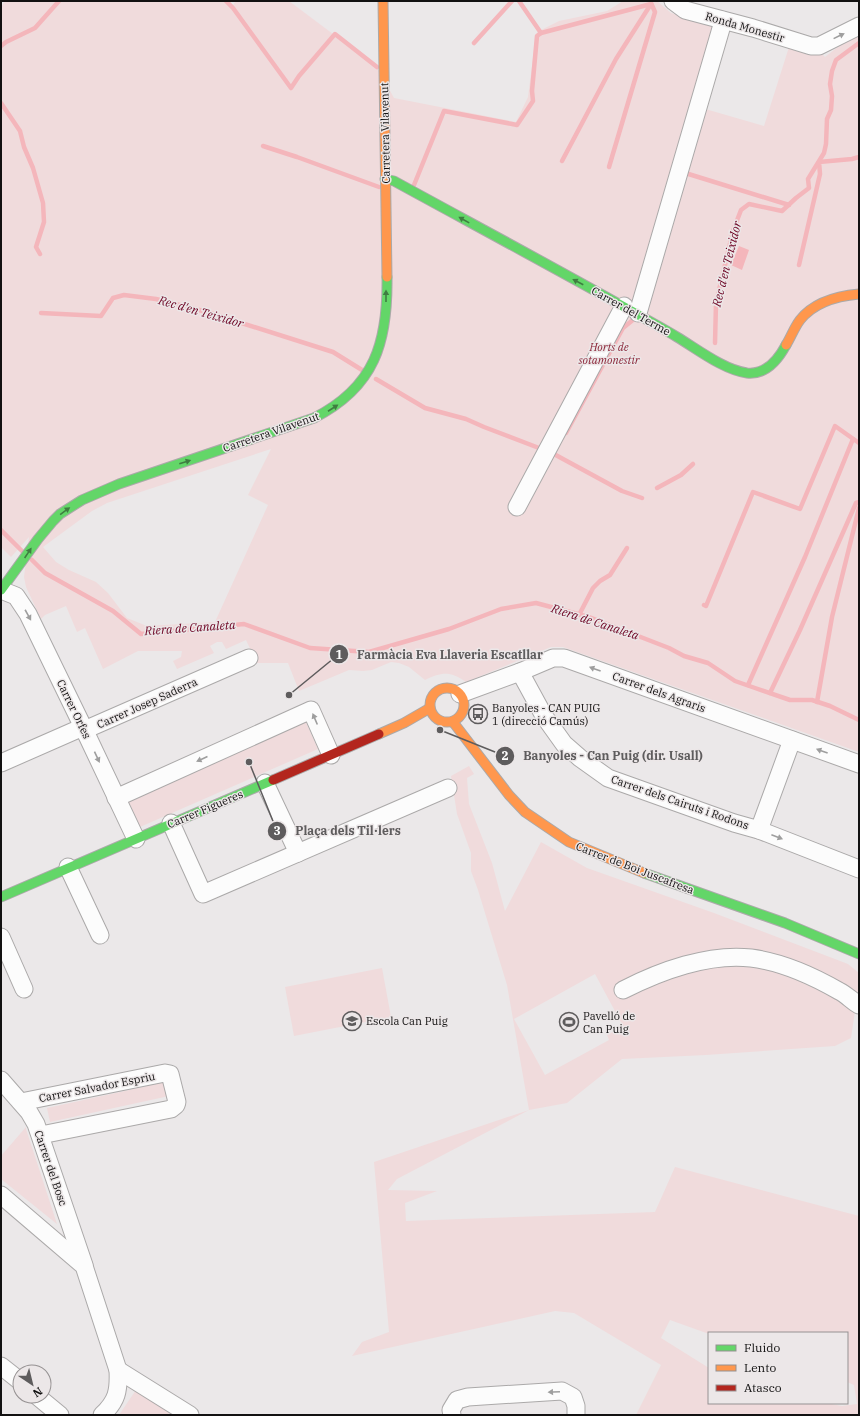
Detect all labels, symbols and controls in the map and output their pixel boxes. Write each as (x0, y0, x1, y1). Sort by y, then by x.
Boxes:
street label: Ronda Monestir (704, 9, 786, 45)
one-way arrow (833, 33, 845, 39)
street label: Carretera Vilavenut (377, 82, 393, 184)
one-way arrow (459, 216, 470, 223)
water label: Rec d'en Teixidor (708, 219, 745, 309)
one-way arrow (573, 279, 584, 286)
street label: Carrer del Terme (589, 283, 673, 339)
one-way arrow (383, 289, 389, 302)
water label: Rec d'en Teixidor (156, 292, 246, 331)
park label: Horts de sotamonestir (578, 340, 641, 367)
one-way arrow (328, 404, 338, 412)
street label: Carretera Vilavenut (221, 409, 321, 455)
one-way arrow (179, 459, 191, 465)
one-way arrow (60, 507, 70, 515)
one-way arrow (24, 548, 32, 558)
water label: Riera de Canaleta (549, 600, 641, 643)
one-way arrow (25, 610, 31, 621)
water label: Riera de Canaleta (143, 617, 236, 638)
callout: Farmàcia Eva Llaveria Escatllar (329, 642, 551, 666)
text: 1 (335, 647, 343, 662)
text: Farmàcia Eva Llaveria Escatllar (357, 647, 543, 662)
one-way arrow (588, 665, 600, 671)
street label: Carrer dels Agraris (611, 669, 707, 715)
street label: Carrer Josep Saderra (95, 675, 199, 731)
street label: Carrer Orfes (54, 677, 94, 741)
place label: Banyoles - CAN PUIG 1 (direcció Camús) (492, 701, 601, 728)
bus stop icon: Banyoles - CAN PUIG 1 (direcció Camús) (467, 703, 489, 725)
one-way arrow (312, 713, 318, 725)
callout: Banyoles - Can Puig (dir. Usall) (495, 744, 711, 768)
text: 2 (501, 748, 509, 763)
text: Banyoles - Can Puig (dir. Usall) (523, 748, 703, 763)
one-way arrow (816, 748, 828, 754)
one-way arrow (94, 752, 100, 763)
one-way arrow (196, 756, 207, 762)
street label: Carrer dels Cairuts i Rodons (609, 772, 751, 832)
street label: Carrer Figueres (165, 787, 245, 831)
callout: Plaça dels Til·lers (267, 819, 408, 843)
text: 3 (273, 823, 281, 838)
text: Plaça dels Til·lers (295, 823, 401, 838)
one-way arrow (772, 834, 784, 840)
street label: Carrer de Boi Juscafresa (574, 839, 696, 897)
place label: Pavelló de Can Puig (583, 1009, 635, 1036)
school or university icon: Escola Can Puig (341, 1010, 363, 1032)
sports icon: Pavelló de Can Puig (558, 1011, 580, 1033)
place label: Escola Can Puig (366, 1014, 448, 1028)
street label: Carrer Salvador Espriu (38, 1069, 157, 1105)
street label: Carrer del Bosc (31, 1128, 71, 1208)
legend (708, 1332, 848, 1404)
text: Fluido (744, 1340, 781, 1355)
text: Lento (744, 1360, 776, 1375)
north arrow (12, 1364, 52, 1404)
text: Atasco (744, 1380, 782, 1395)
text: N (30, 1384, 45, 1401)
one-way arrow (548, 1388, 560, 1395)

